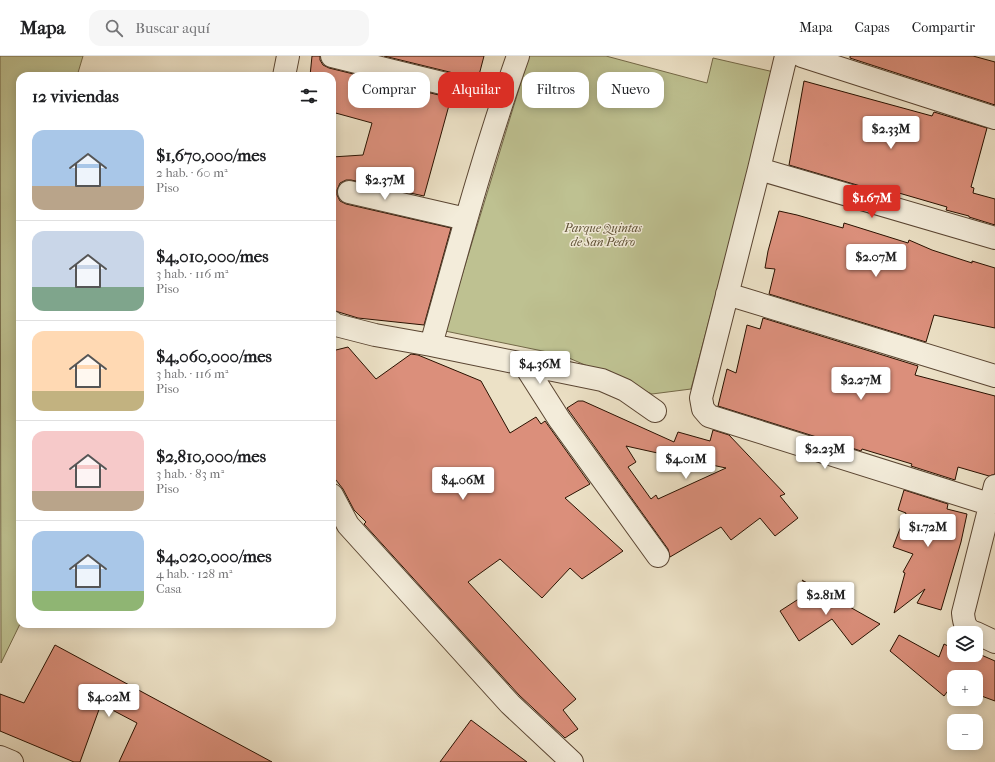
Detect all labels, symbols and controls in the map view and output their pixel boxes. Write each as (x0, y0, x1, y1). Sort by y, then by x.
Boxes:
search box (89, 10, 369, 46)
text: Mapa (20, 17, 65, 39)
icon: search (103, 17, 125, 39)
text: Buscar aquí (135, 19, 210, 37)
text: Mapa (799, 19, 833, 36)
text: Capas (855, 19, 890, 36)
text: Compartir (912, 19, 975, 36)
chip: Comprar (348, 72, 430, 108)
chip: Alquilar (438, 72, 514, 108)
chip: Filtros (522, 72, 589, 108)
chip: Nuevo (597, 72, 664, 108)
icon: filters (298, 85, 320, 107)
text: 12 viviendas (32, 86, 119, 106)
pin: $2.33M (858, 116, 924, 150)
text: $2.33M (872, 121, 910, 136)
text: $1,670,000/mes (156, 145, 266, 165)
icon: home (64, 146, 112, 194)
text: 2 hab. · 60 m² (156, 165, 228, 180)
pin: $2.37M (352, 167, 418, 201)
text: $2.37M (365, 172, 405, 187)
text: Piso (156, 180, 179, 195)
pin: $1.67M (839, 185, 905, 219)
text: $1.67M (852, 190, 892, 205)
park label: Parque Quintas de San Pedro (563, 221, 642, 249)
pin: $2.07M (843, 244, 909, 278)
text: $4,010,000/mes (156, 246, 269, 266)
icon: home (64, 247, 112, 295)
text: $2.07M (855, 249, 897, 264)
text: 3 hab. · 116 m² (156, 266, 228, 281)
text: Piso (156, 281, 179, 296)
text: $4,060,000/mes (156, 346, 272, 366)
icon: home (64, 347, 112, 395)
pin: $4.36M (507, 351, 573, 385)
text: $4.36M (519, 356, 561, 371)
text: 3 hab. · 116 m² (156, 366, 228, 381)
pin: $2.27M (828, 367, 894, 401)
text: $2.27M (840, 372, 882, 387)
text: Piso (156, 381, 179, 396)
pin: $2.23M (792, 436, 858, 470)
text: $2.23M (805, 441, 845, 456)
text: $2,810,000/mes (156, 446, 266, 466)
pin: $4.01M (653, 446, 719, 480)
icon: home (64, 447, 112, 495)
text: $4.01M (665, 451, 707, 466)
text: 3 hab. · 83 m² (156, 466, 224, 481)
pin: $4.06M (430, 467, 496, 501)
text: $4.06M (441, 472, 485, 487)
text: Piso (156, 481, 179, 496)
pin: $1.72M (895, 514, 961, 548)
text: $1.72M (909, 519, 947, 534)
text: $4,020,000/mes (156, 546, 271, 566)
icon: home (64, 547, 112, 595)
text: 4 hab. · 128 m² (156, 566, 232, 581)
text: Casa (156, 581, 182, 596)
pin: $2.81M (793, 582, 859, 616)
text: $2.81M (806, 587, 846, 602)
map controls (947, 626, 983, 750)
button: layers (947, 626, 983, 662)
button: + (947, 670, 983, 706)
pin: $4.02M (76, 684, 142, 718)
text: $4.02M (87, 689, 131, 704)
button: − (947, 714, 983, 750)

